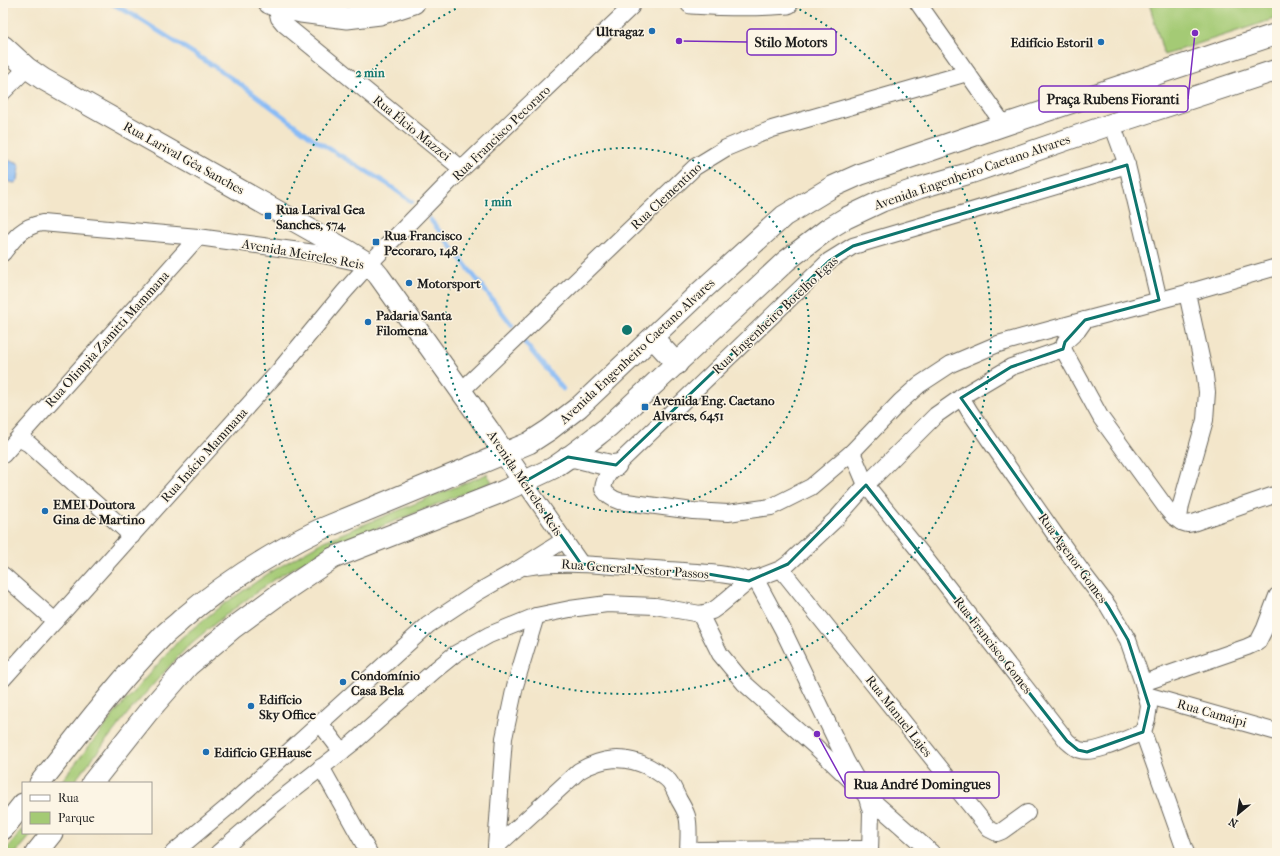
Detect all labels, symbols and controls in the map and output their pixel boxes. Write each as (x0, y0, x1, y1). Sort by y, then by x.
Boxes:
place label: Ultragaz (594, 24, 644, 40)
marker: Ultragaz (647, 26, 657, 36)
callout: Stilo Motors (747, 29, 836, 55)
text: Stilo Motors (754, 34, 828, 51)
place label: Edifício Estoril (1010, 35, 1093, 50)
marker: Edifício Estoril (1096, 37, 1106, 47)
text: 2 min (355, 66, 386, 80)
street label: Rua Francisco Pecoraro (449, 82, 553, 184)
callout: Praça Rubens Fioranti (1039, 86, 1188, 112)
text: Praça Rubens Fioranti (1047, 91, 1180, 109)
street label: Rua Élcio Mazzei (370, 92, 454, 164)
street label: Rua Larival Gêa Sanches (121, 118, 247, 198)
street label: Avenida Engenheiro Caetano Alvares (871, 131, 1072, 213)
street label: Rua Clementino (628, 159, 705, 233)
text: 1 min (484, 195, 513, 209)
place label: Rua Larival Gea Sanches, 574 (276, 202, 366, 233)
marker: Rua Larival Gea Sanches, 574 (263, 211, 273, 221)
place label: Rua Francisco Pecoraro, 148 (384, 228, 462, 259)
street label: Avenida Meireles Reis (240, 236, 365, 272)
marker: Rua Francisco Pecoraro, 148 (371, 237, 381, 247)
street label: Rua Engenheiro Botelho Egas (709, 253, 841, 377)
street label: Rua Olimpia Zamitti Mammana (42, 267, 173, 410)
street label: Avenida Engenheiro Caetano Alvares (556, 275, 718, 428)
place label: Motorsport (416, 276, 481, 292)
marker: Motorsport (404, 278, 414, 288)
place label: Padaria Santa Filomena (375, 308, 453, 338)
marker: Padaria Santa Filomena (363, 317, 373, 327)
centre of rings (620, 323, 634, 337)
place label: Avenida Eng. Caetano Alvares, 6451 (652, 393, 775, 424)
marker: Avenida Eng. Caetano Alvares, 6451 (640, 402, 650, 412)
street label: Rua Inácio Mammana (158, 404, 251, 505)
street label: Avenida Meireles Reis (484, 427, 566, 539)
place label: EMEI Doutora Gina de Martino (53, 497, 145, 527)
marker: EMEI Doutora Gina de Martino (40, 506, 50, 516)
street label: Rua Agenor Gomes (1035, 510, 1111, 606)
street label: Rua General Nestor Passos (561, 556, 709, 582)
street label: Rua Francisco Gomes (951, 594, 1036, 696)
place label: Condomínio Casa Bela (351, 668, 420, 698)
street label: Rua Manuel Lajes (863, 672, 936, 760)
marker: Condomínio Casa Bela (338, 677, 348, 687)
place label: Edifício Sky Office (259, 692, 317, 723)
street label: Rua Camaipi (1176, 696, 1249, 730)
marker: Edifício Sky Office (246, 701, 256, 711)
place label: Edifício GEHause (214, 745, 312, 760)
marker: Edifício GEHause (201, 747, 211, 757)
callout: Rua André Domingues (845, 772, 999, 798)
text: Rua André Domingues (853, 776, 991, 793)
legend (22, 782, 152, 834)
text: Rua (58, 791, 79, 805)
north arrow (1218, 794, 1258, 834)
text: Parque (58, 811, 95, 825)
text: N (1226, 814, 1240, 830)

